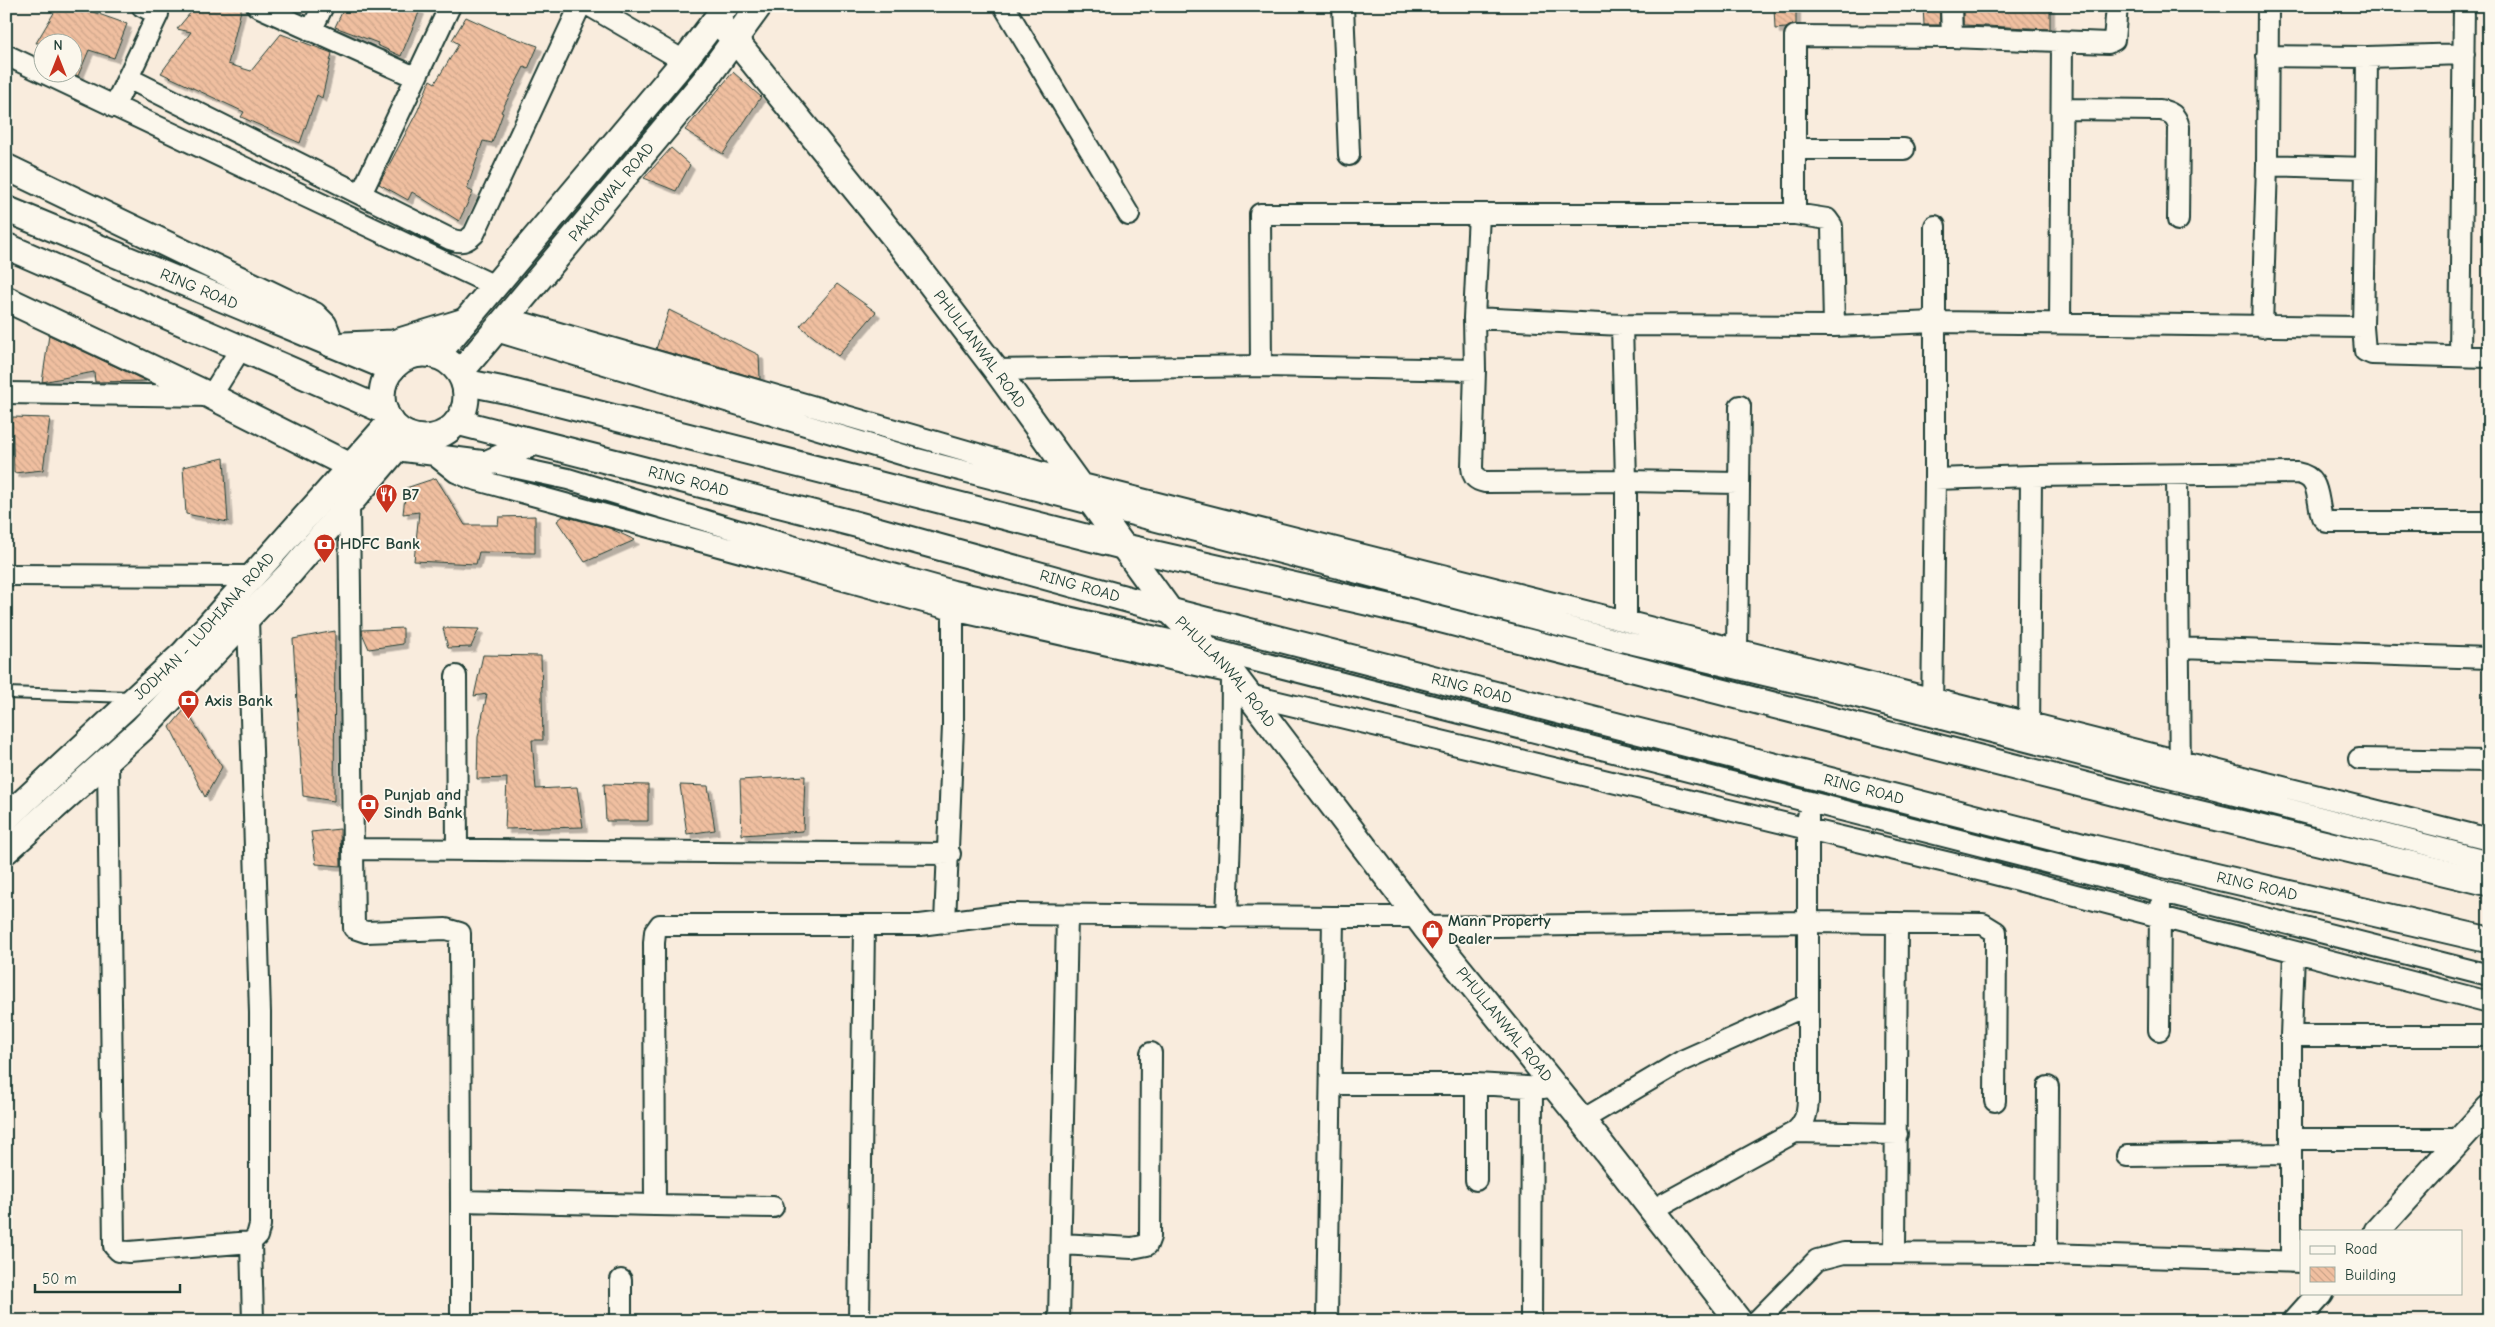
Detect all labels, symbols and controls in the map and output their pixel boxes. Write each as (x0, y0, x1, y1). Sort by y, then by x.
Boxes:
north arrow (32, 32, 82, 82)
text: N (53, 37, 63, 54)
street label: PAKHOWAL ROAD (565, 139, 658, 245)
street label: RING ROAD (158, 265, 241, 313)
street label: PHULLANWAL ROAD (930, 287, 1030, 412)
street label: RING ROAD (646, 462, 731, 500)
restaurant icon: B7 (374, 483, 398, 514)
place label: B7 (402, 486, 420, 504)
bank icon: HDFC Bank (312, 532, 336, 563)
place label: HDFC Bank (340, 535, 420, 553)
street label: JODHAN - LUDHIANA ROAD (130, 549, 278, 704)
street label: RING ROAD (1038, 566, 1122, 606)
street label: PHULLANWAL ROAD (1172, 613, 1279, 731)
street label: RING ROAD (1429, 669, 1514, 707)
bank icon: Axis Bank (177, 689, 201, 720)
place label: Axis Bank (205, 692, 273, 710)
street label: RING ROAD (1822, 770, 1906, 808)
place label: Punjab and Sindh Bank (384, 786, 462, 822)
bank icon: Punjab and Sindh Bank (356, 792, 380, 823)
street label: RING ROAD (2215, 868, 2299, 904)
place label: Mann Property Dealer (1448, 912, 1551, 948)
shop icon: Mann Property Dealer (1420, 918, 1444, 949)
street label: PHULLANWAL ROAD (1452, 964, 1556, 1085)
legend (2300, 1230, 2462, 1294)
text: Road (2345, 1240, 2377, 1258)
scale bar (35, 1262, 180, 1294)
text: Building (2345, 1266, 2396, 1284)
text: 50 m (42, 1270, 77, 1288)

